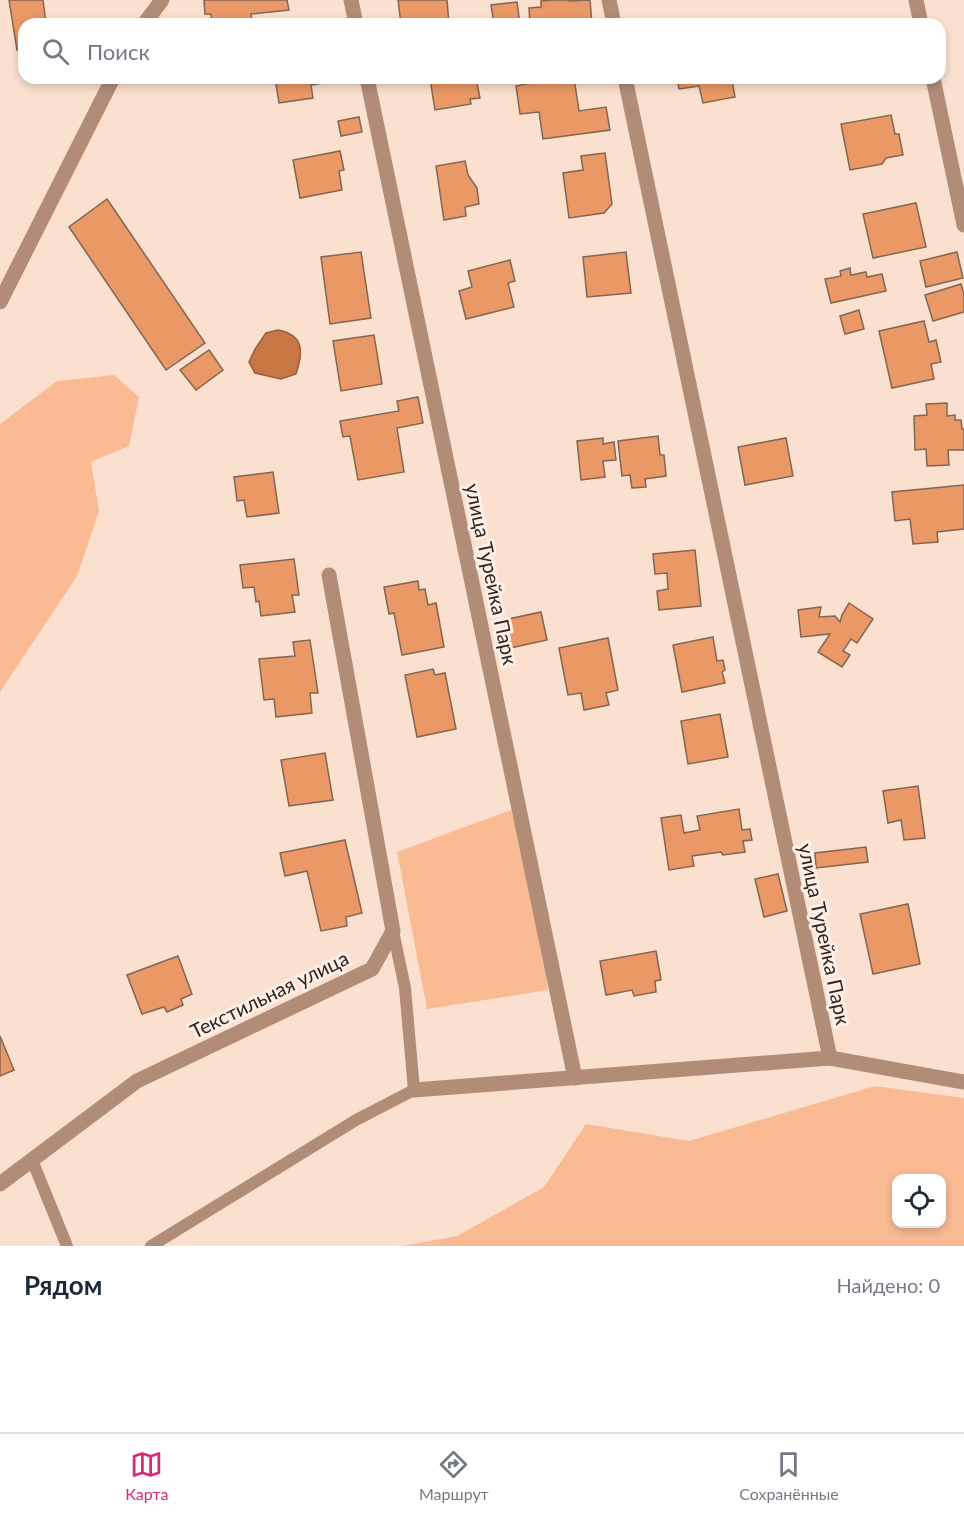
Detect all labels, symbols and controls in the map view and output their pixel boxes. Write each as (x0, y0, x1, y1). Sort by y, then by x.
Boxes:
search box (18, 18, 946, 84)
icon: search (39, 35, 72, 68)
text: Поиск (87, 38, 150, 65)
street label: улица Турейка Парк (461, 481, 523, 667)
street label: улица Турейка Парк (794, 841, 856, 1027)
street label: Текстильная улица (186, 945, 352, 1043)
map controls (892, 1174, 946, 1228)
button: locate (892, 1174, 946, 1228)
text: Рядом (24, 1269, 102, 1301)
text: Найдено: 0 (837, 1273, 940, 1297)
tab: Карта (125, 1448, 168, 1503)
tab: Маршрут (419, 1448, 489, 1503)
tab: Сохранённые (739, 1448, 839, 1503)

